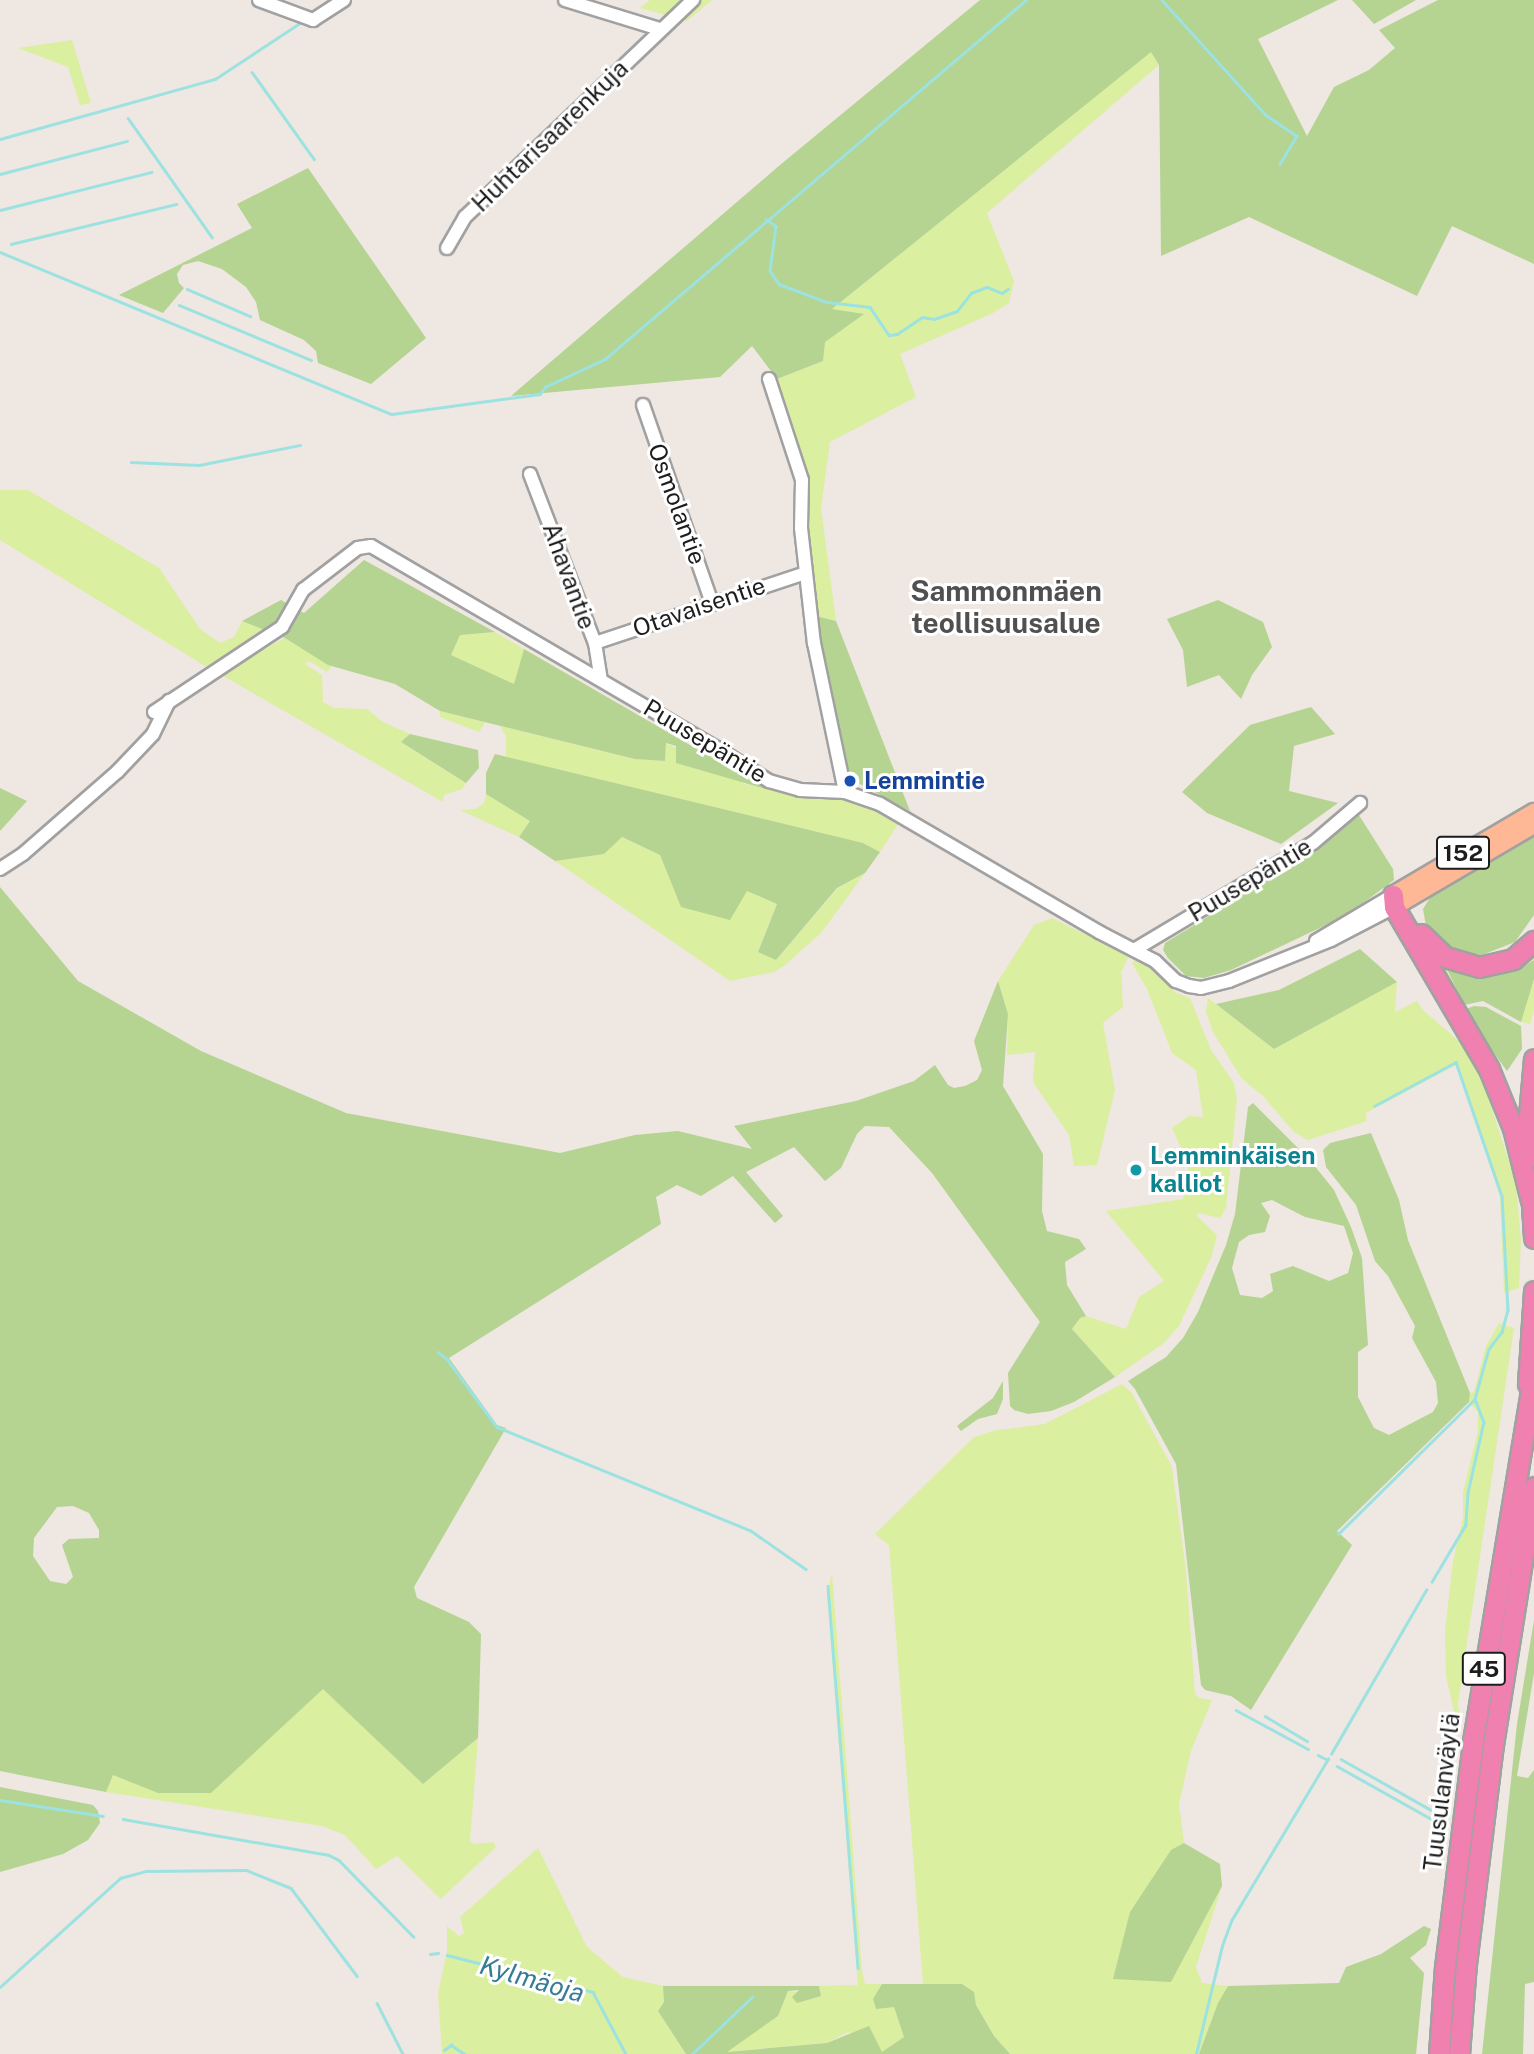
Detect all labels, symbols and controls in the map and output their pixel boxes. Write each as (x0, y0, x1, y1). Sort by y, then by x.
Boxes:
street label: Huhtarisaarenkuja (466, 54, 634, 218)
street label: Osmolantie (642, 440, 712, 568)
street label: Ahavantie (536, 519, 602, 633)
street label: Otavaisentie (629, 571, 769, 643)
district label: Sammonmäen teollisuusalue (910, 574, 1102, 640)
street label: Puusepäntie (638, 693, 772, 789)
place label: Lemmintie (864, 767, 985, 795)
marker: Lemmintie (842, 773, 858, 789)
street label: Puusepäntie (1183, 832, 1317, 928)
road number: 152 (1435, 834, 1491, 873)
place label: Lemminkäisen kalliot (1150, 1142, 1315, 1198)
marker: Lemminkäisen kalliot (1128, 1162, 1144, 1178)
road number: 45 (1461, 1650, 1507, 1688)
street label: Tuusulanväylä (1418, 1711, 1466, 1873)
water label: Kylmäoja (476, 1949, 588, 2009)

